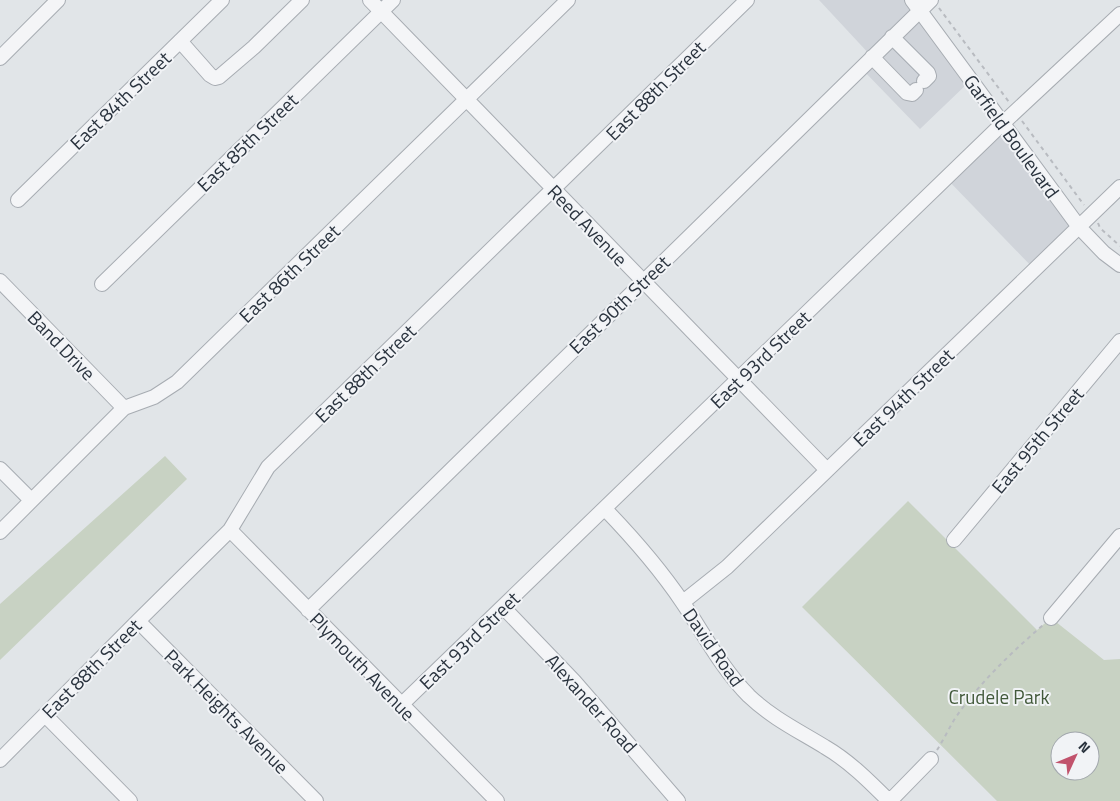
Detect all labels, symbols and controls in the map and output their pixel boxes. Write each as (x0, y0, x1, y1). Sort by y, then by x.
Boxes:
street label: East 88th Street (598, 33, 712, 147)
street label: East 84th Street (63, 44, 177, 156)
street label: Garfield Boulevard (957, 68, 1067, 204)
street label: East 85th Street (190, 86, 304, 198)
street label: Reed Avenue (541, 177, 635, 273)
street label: East 86th Street (232, 217, 346, 329)
street label: East 90th Street (562, 248, 676, 360)
street label: East 93rd Street (703, 303, 817, 415)
street label: Band Drive (21, 304, 103, 386)
street label: East 88th Street (308, 317, 422, 429)
street label: East 94th Street (846, 341, 960, 453)
street label: East 95th Street (984, 380, 1090, 500)
street label: East 93rd Street (412, 584, 526, 696)
street label: David Road (676, 602, 752, 692)
street label: Plymouth Avenue (303, 605, 423, 727)
street label: East 88th Street (34, 611, 148, 725)
street label: Park Heights Avenue (158, 642, 296, 780)
street label: Alexander Road (539, 647, 645, 759)
park label: Crudele Park (948, 682, 1050, 711)
north arrow (1050, 731, 1100, 781)
text: N (1074, 736, 1096, 757)

